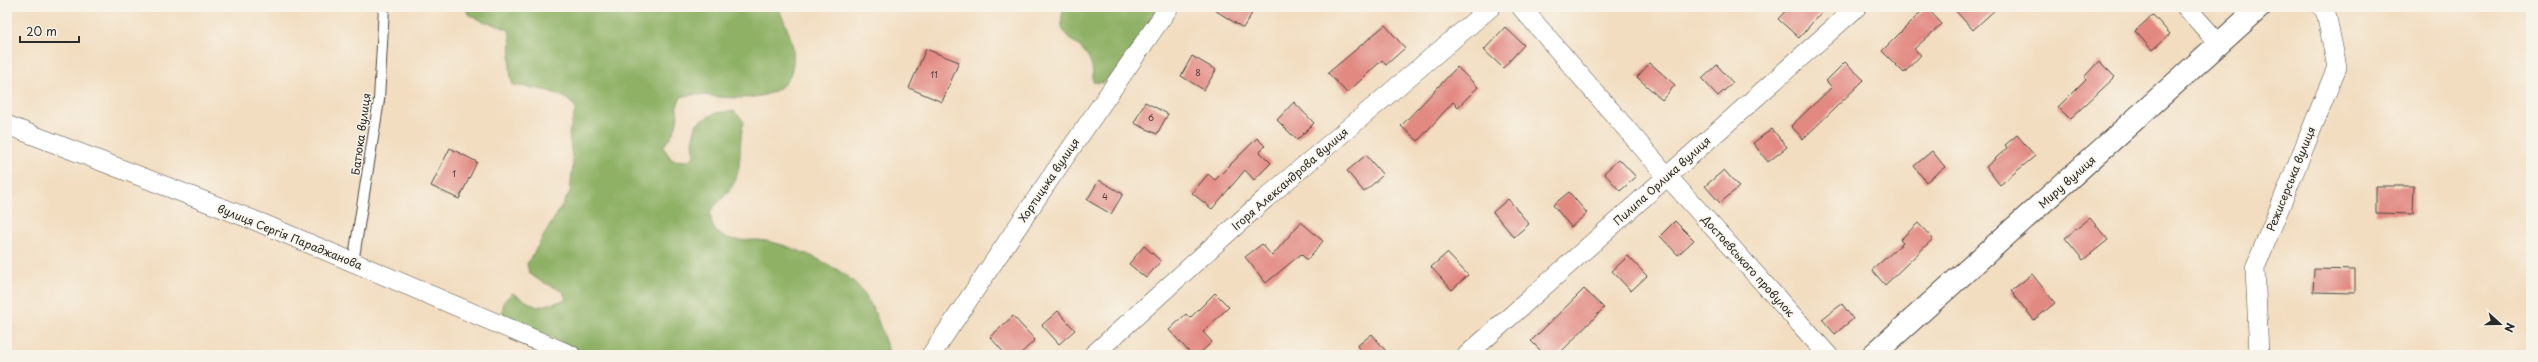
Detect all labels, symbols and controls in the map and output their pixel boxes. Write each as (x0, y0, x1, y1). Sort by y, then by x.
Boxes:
scale bar (20, 18, 79, 44)
text: 20 m (26, 22, 57, 40)
house number: 8 (1195, 65, 1201, 79)
house number: 11 (930, 67, 938, 81)
street label: Батюка вулиця (346, 92, 375, 176)
house number: 6 (1148, 110, 1154, 124)
street label: Ігоря Александрова вулиця (1228, 123, 1352, 234)
street label: Режисерська вулиця (2262, 124, 2319, 234)
street label: Пилипа Орлика вулиця (1609, 132, 1714, 229)
street label: Хортицька вулиця (1014, 134, 1083, 225)
street label: Миру вулиця (2034, 151, 2099, 212)
house number: 1 (452, 166, 456, 180)
house number: 4 (1102, 189, 1108, 203)
street label: вулиця Сергія Параджанова (215, 200, 365, 274)
street label: Достоєвського провулок (1697, 210, 1799, 321)
north arrow (2480, 304, 2520, 344)
text: N (2500, 321, 2519, 335)

